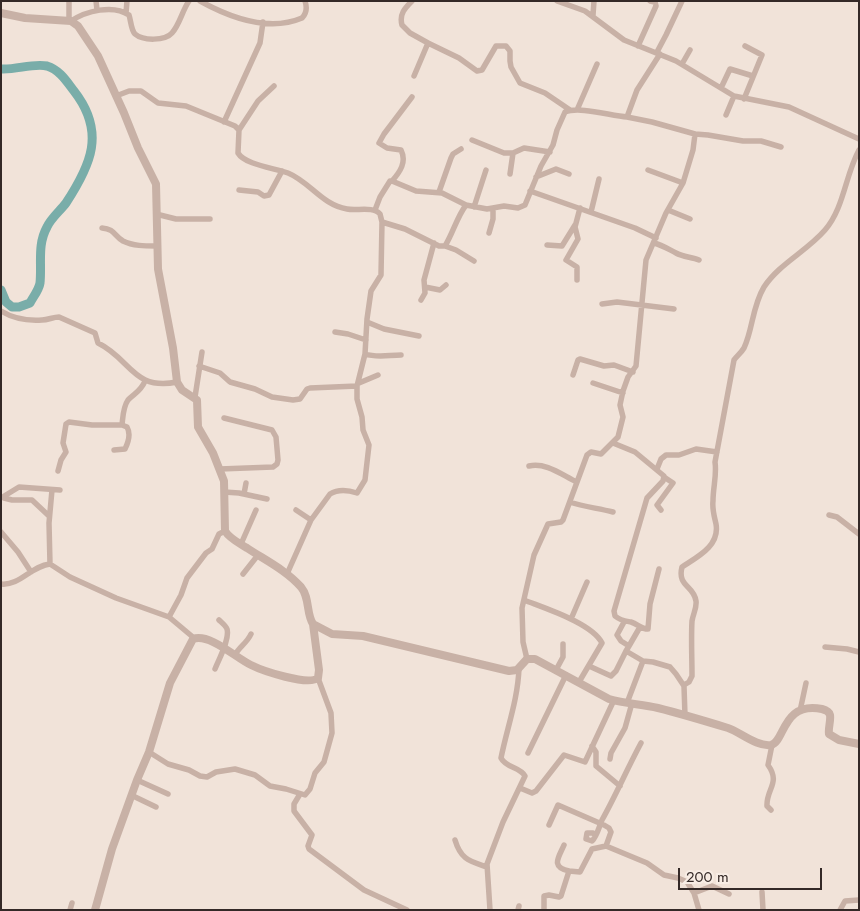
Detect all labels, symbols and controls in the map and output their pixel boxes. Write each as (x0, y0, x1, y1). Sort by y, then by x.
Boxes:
scale bar (680, 858, 824, 890)
text: 200 m (686, 866, 729, 888)

